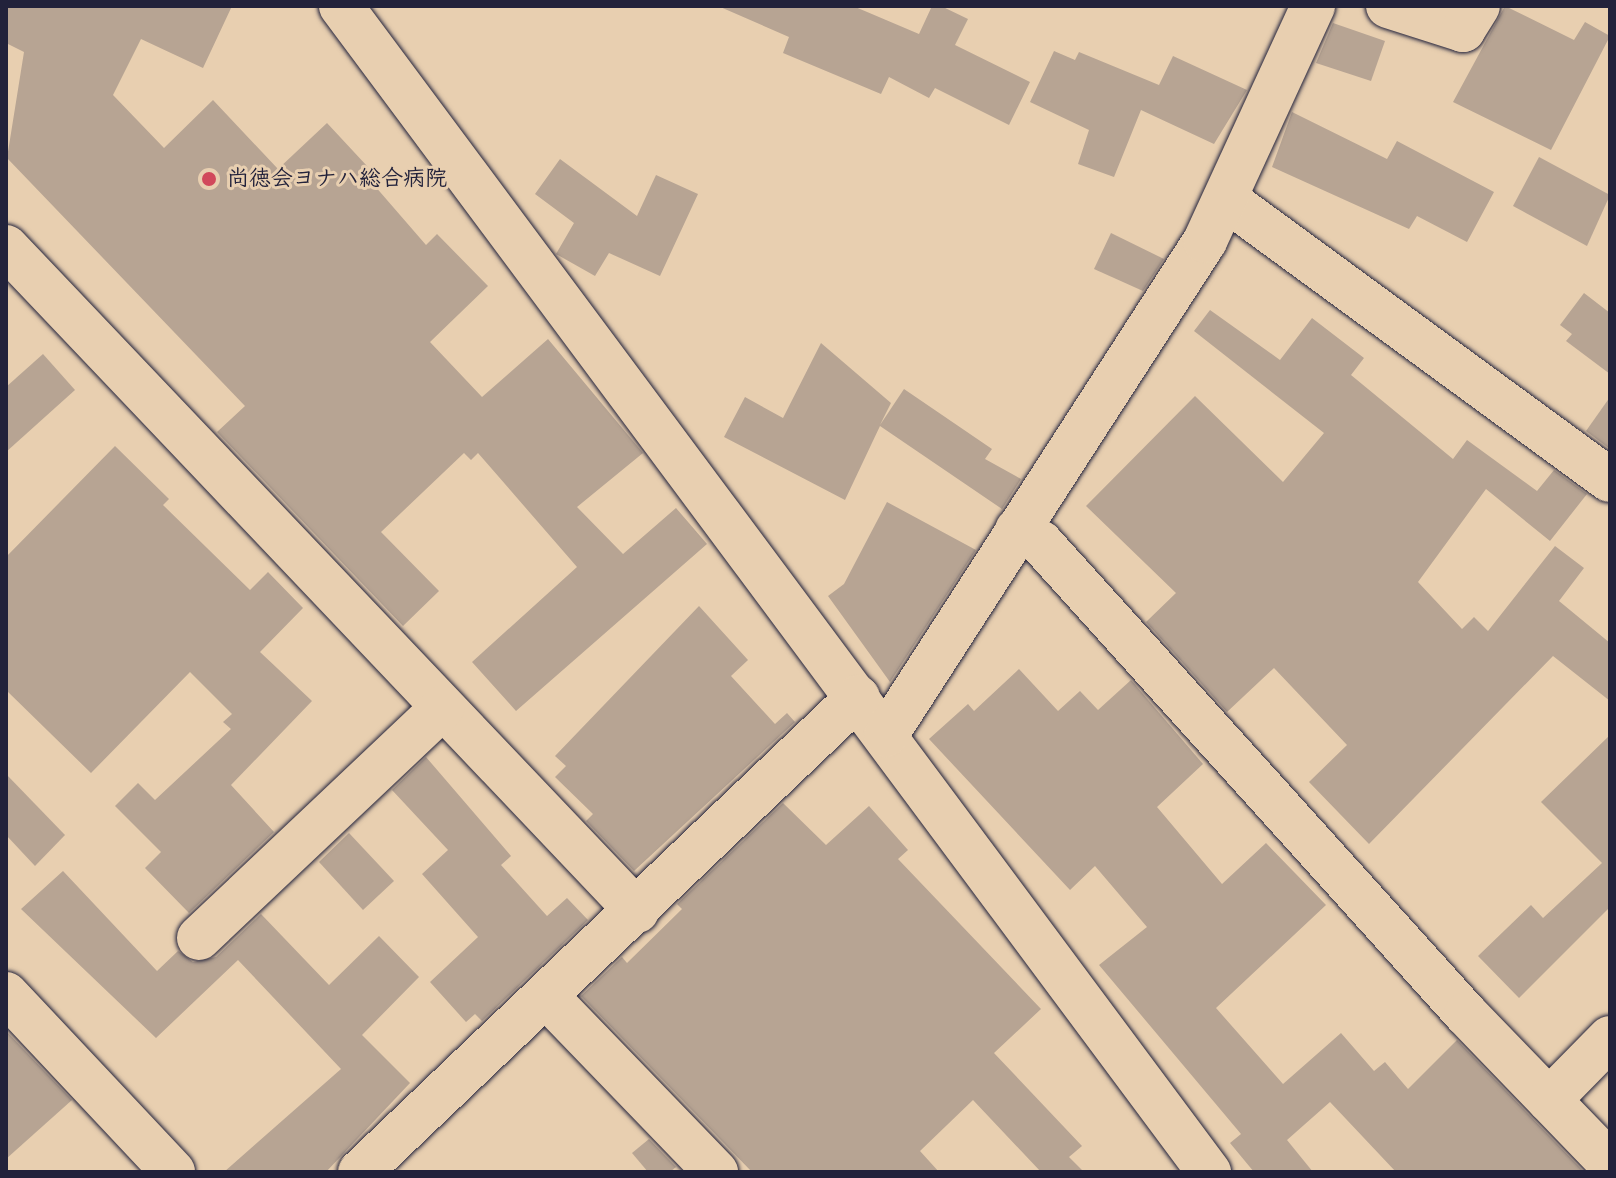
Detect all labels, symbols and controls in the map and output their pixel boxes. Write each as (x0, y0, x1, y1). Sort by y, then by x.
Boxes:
place label: 尚徳会ヨナハ総合病院 (227, 166, 447, 192)
marker: 尚徳会ヨナハ総合病院 (198, 168, 220, 190)

